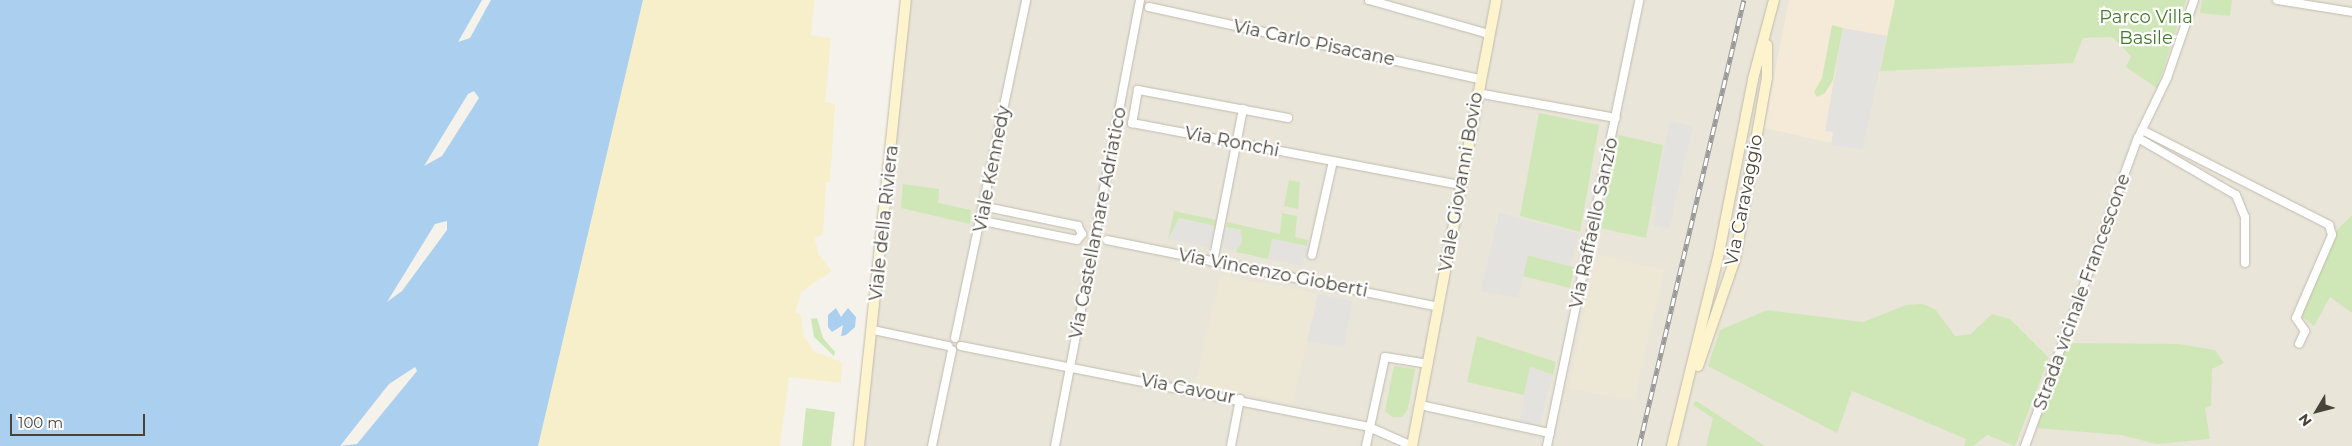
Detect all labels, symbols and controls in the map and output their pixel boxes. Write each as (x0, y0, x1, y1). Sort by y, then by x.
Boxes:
park label: Parco Villa Basile (2099, 7, 2193, 50)
street label: Via Carlo Pisacane (1231, 15, 1397, 71)
street label: Viale Giovanni Bovio (1435, 90, 1487, 274)
street label: Viale Kennedy (969, 104, 1015, 234)
street label: Via Castellamare Adriatico (1065, 105, 1131, 341)
street label: Via Ronchi (1183, 122, 1281, 162)
street label: Via Caravaggio (1721, 132, 1767, 268)
street label: Via Raffaello Sanzio (1565, 135, 1623, 311)
street label: Viale della Riviera (865, 144, 903, 302)
street label: Strada vicinale Francescone (2029, 171, 2135, 413)
street label: Via Vincenzo Gioberti (1176, 244, 1370, 302)
street label: Via Cavour (1139, 369, 1237, 409)
north arrow (2292, 386, 2342, 436)
scale bar (12, 404, 148, 436)
text: N (2294, 410, 2316, 430)
text: 100 m (18, 413, 63, 432)

